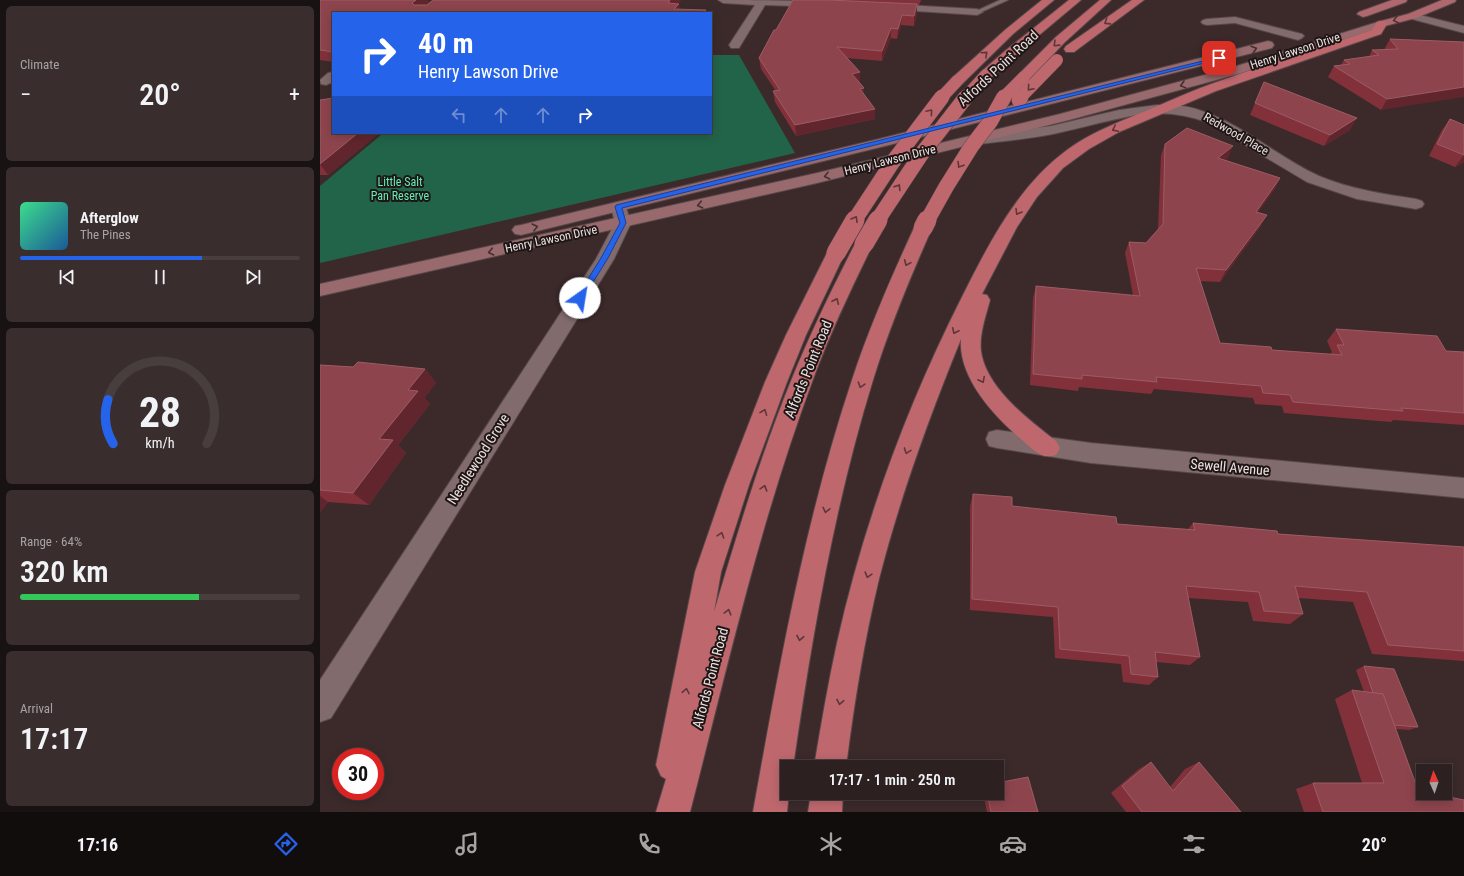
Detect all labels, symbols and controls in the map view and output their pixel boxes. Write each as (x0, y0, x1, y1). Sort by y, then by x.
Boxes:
one-way arrow (1393, 15, 1399, 23)
one-way arrow (1104, 17, 1111, 25)
text: 40 m (418, 27, 474, 60)
street label: Alfords Point Road (955, 27, 1041, 109)
icon: right (352, 28, 404, 80)
street label: Henry Lawson Drive (1248, 30, 1342, 72)
one-way arrow (1053, 39, 1061, 47)
pin (1202, 41, 1236, 75)
one-way arrow (1251, 45, 1258, 54)
icon: arrive (1208, 47, 1230, 69)
one-way arrow (981, 51, 988, 58)
text: Climate (20, 57, 59, 72)
text: Henry Lawson Drive (418, 61, 558, 82)
text: 20° (139, 77, 181, 112)
one-way arrow (1180, 80, 1186, 88)
text: − (20, 82, 31, 107)
text: + (289, 82, 300, 107)
one-way arrow (1027, 84, 1034, 91)
icon: left (448, 104, 470, 126)
icon: ahead (490, 104, 512, 126)
icon: ahead (532, 104, 554, 126)
icon: right (574, 104, 596, 126)
one-way arrow (925, 109, 932, 117)
street label: Redwood Place (1201, 110, 1271, 158)
one-way arrow (1112, 124, 1119, 132)
street label: Henry Lawson Drive (843, 142, 937, 178)
one-way arrow (957, 161, 965, 168)
one-way arrow (823, 171, 830, 180)
park label: Little Salt Pan Reserve (371, 175, 430, 203)
one-way arrow (893, 184, 900, 191)
one-way arrow (697, 201, 703, 209)
one-way arrow (1015, 208, 1022, 215)
text: Afterglow (80, 209, 139, 227)
one-way arrow (851, 216, 858, 223)
street label: Henry Lawson Drive (504, 222, 599, 256)
one-way arrow (532, 223, 538, 231)
text: The Pines (80, 227, 131, 242)
one-way arrow (488, 247, 494, 255)
one-way arrow (904, 259, 912, 267)
icon: previous (56, 266, 78, 288)
icon: pause (149, 266, 171, 288)
icon: next (242, 266, 264, 288)
position arrow (559, 277, 601, 319)
one-way arrow (831, 298, 839, 305)
street label: Alfords Point Road (781, 318, 835, 420)
one-way arrow (952, 326, 960, 334)
one-way arrow (977, 376, 985, 383)
one-way arrow (857, 381, 866, 388)
text: 28 (139, 388, 181, 437)
one-way arrow (759, 409, 767, 416)
street label: Needlewood Grove (444, 410, 512, 507)
text: km/h (145, 435, 175, 451)
one-way arrow (903, 448, 911, 455)
street label: Sewell Avenue (1190, 456, 1271, 478)
one-way arrow (759, 484, 768, 491)
one-way arrow (823, 507, 831, 513)
one-way arrow (716, 531, 724, 538)
text: Range · 64% (20, 534, 82, 549)
text: 320 km (20, 554, 109, 589)
one-way arrow (864, 572, 872, 579)
one-way arrow (723, 609, 732, 616)
street label: Alfords Point Road (689, 626, 731, 730)
one-way arrow (796, 634, 805, 641)
one-way arrow (681, 688, 690, 694)
one-way arrow (836, 699, 844, 705)
text: Arrival (20, 701, 53, 716)
text: 17:17 (20, 721, 88, 756)
speed limit sign: 30 (332, 748, 384, 800)
north arrow (1416, 764, 1452, 800)
map controls (1416, 764, 1452, 800)
text: 17:17 · 1 min · 250 m (829, 771, 955, 789)
icon: directions (272, 830, 300, 858)
icon: music (453, 830, 481, 858)
icon: phone (635, 830, 663, 858)
icon: climate (817, 830, 845, 858)
icon: car (999, 830, 1027, 858)
icon: filters (1180, 830, 1208, 858)
text: 17:16 (77, 834, 118, 855)
text: 20° (1362, 834, 1387, 855)

